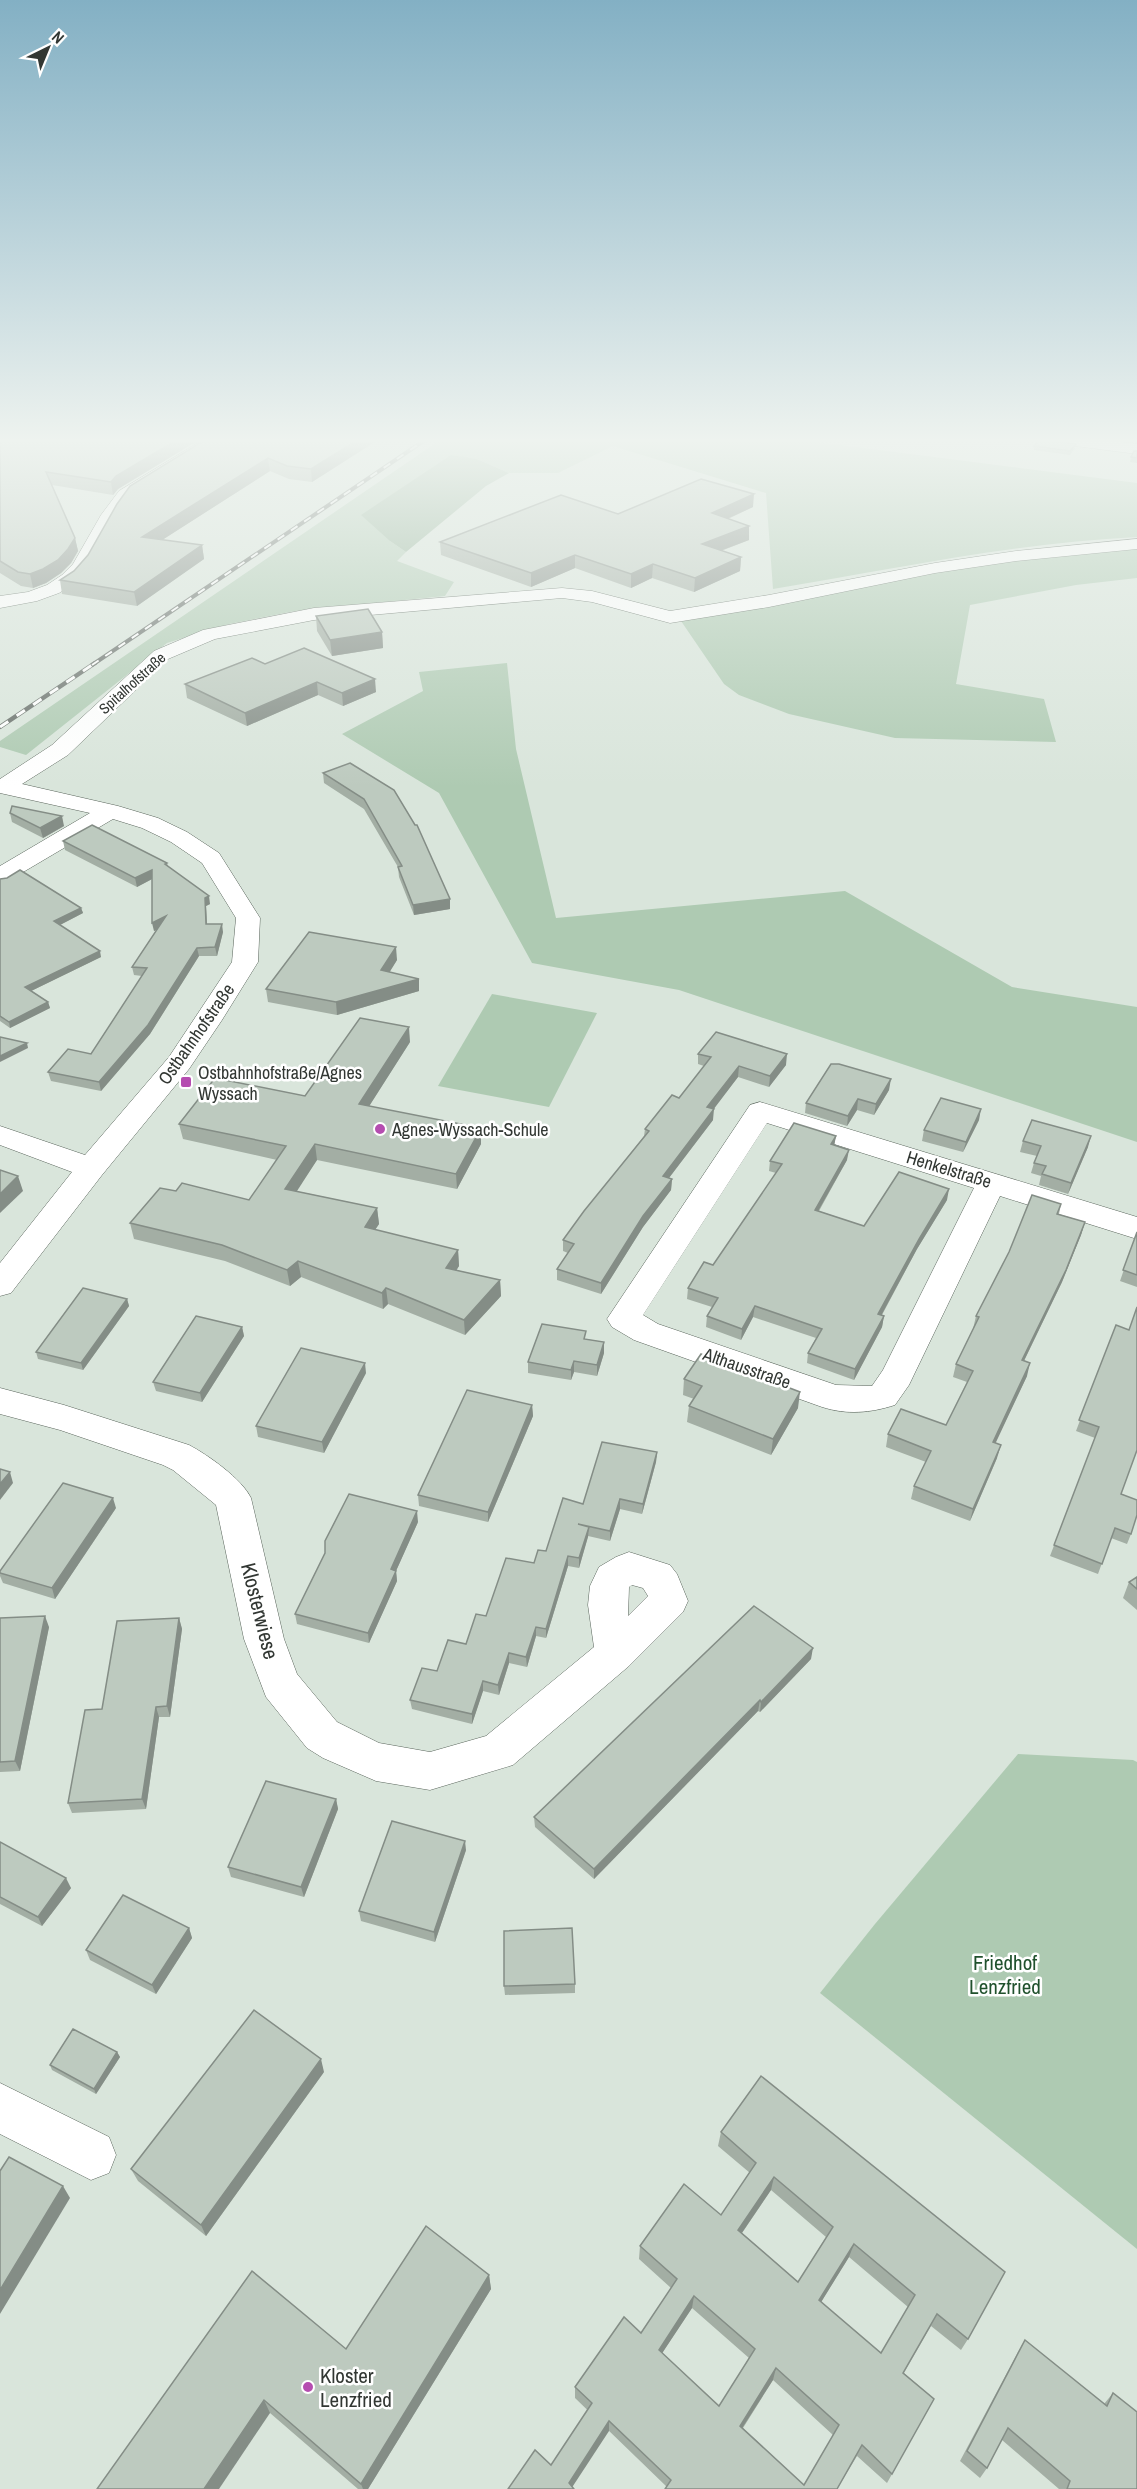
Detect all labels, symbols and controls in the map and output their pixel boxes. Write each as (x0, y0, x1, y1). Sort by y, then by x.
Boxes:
north arrow (18, 18, 78, 78)
text: N (47, 26, 69, 48)
street label: Spitalhofstraße (94, 647, 170, 719)
street label: Ostbahnhofstraße (152, 978, 240, 1090)
place label: Ostbahnhofstraße/Agnes Wyssach (198, 1060, 362, 1106)
marker: Ostbahnhofstraße/Agnes Wyssach (179, 1075, 193, 1089)
place label: Agnes-Wyssach-Schule (391, 1117, 549, 1142)
marker: Agnes-Wyssach-Schule (373, 1122, 387, 1136)
street label: Henkelstraße (903, 1144, 995, 1194)
street label: Althausstraße (699, 1341, 794, 1395)
street label: Klosterwiese (234, 1560, 286, 1662)
park label: Friedhof Lenzfried (969, 1948, 1041, 2001)
place label: Kloster Lenzfried (320, 2361, 392, 2414)
marker: Kloster Lenzfried (301, 2380, 315, 2394)

